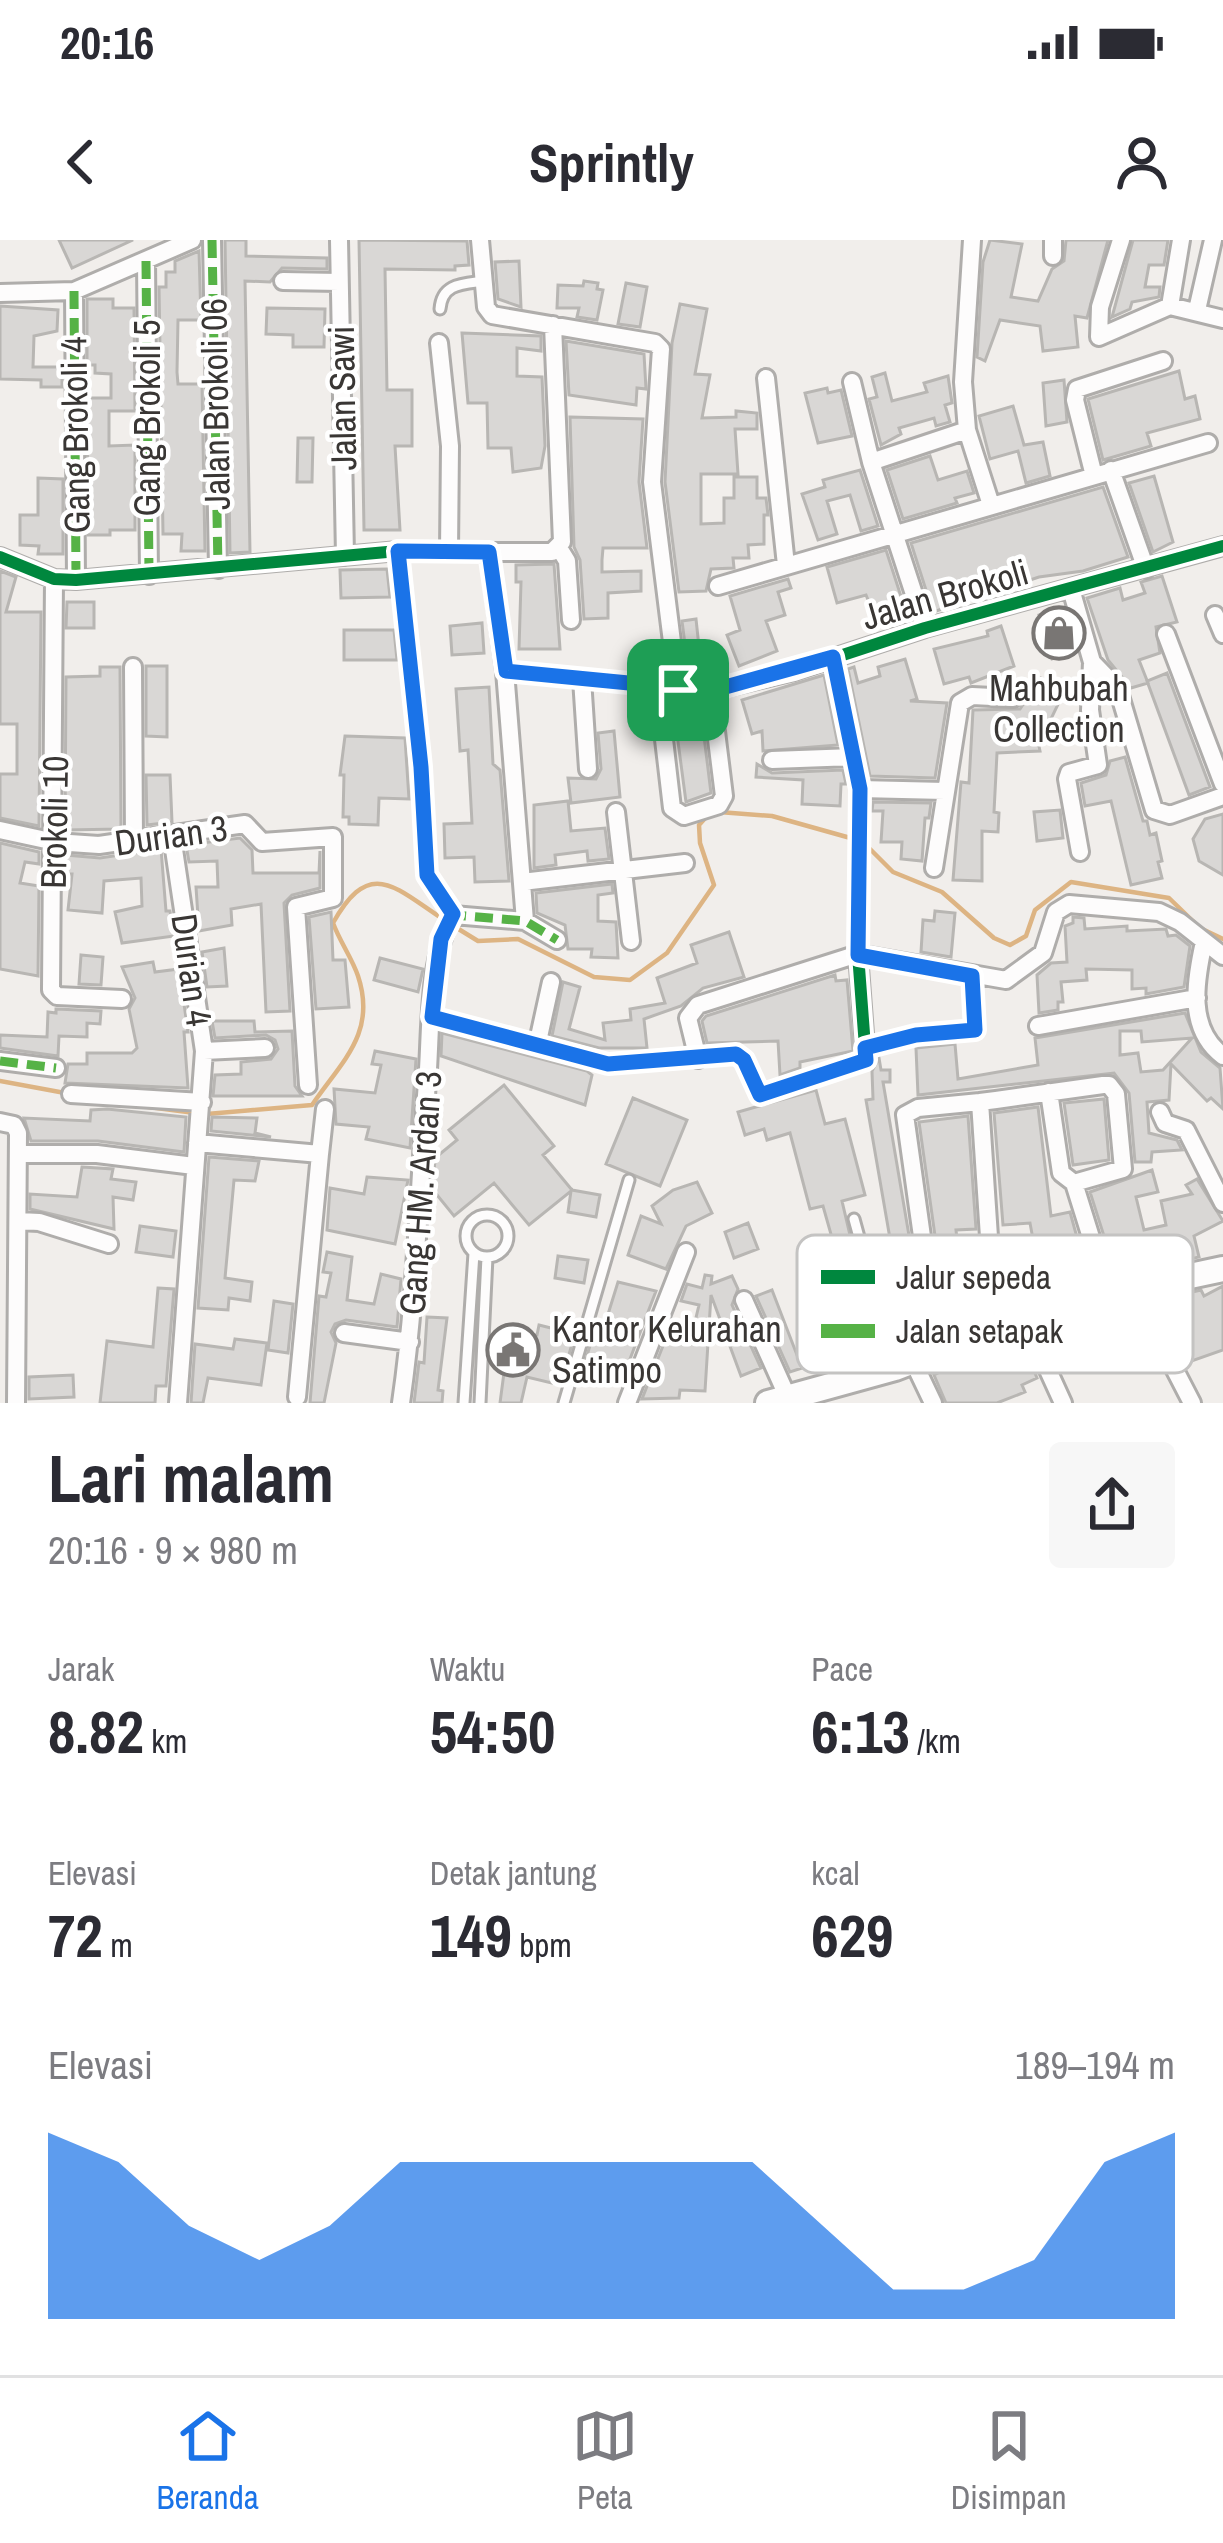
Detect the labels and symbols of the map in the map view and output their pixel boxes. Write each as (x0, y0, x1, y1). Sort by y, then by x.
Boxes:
street label: Jalan Brokoli 06 (189, 298, 241, 510)
street label: Gang Brokoli 5 (123, 320, 171, 516)
street label: Jalan Sawi (317, 325, 367, 471)
street label: Gang Brokoli 4 (49, 336, 101, 534)
street label: Jalan Brokoli (856, 547, 1034, 641)
shop icon: Mahbubah Collection (1031, 605, 1087, 661)
pin (627, 639, 729, 741)
place label: Mahbubah Collection (989, 664, 1129, 753)
street label: Brokoli 10 (29, 755, 79, 889)
street label: Durian 3 (112, 803, 230, 867)
street label: Durian 4 (160, 911, 224, 1029)
street label: Gang HM. Ardan 3 (388, 1069, 452, 1317)
legend (797, 1235, 1193, 1373)
text: Jalur sepeda (896, 1255, 1051, 1299)
place label: Kantor Kelurahan Satimpo (552, 1305, 782, 1394)
text: Jalan setapak (896, 1309, 1063, 1353)
public building icon: Kantor Kelurahan Satimpo (485, 1322, 541, 1378)

